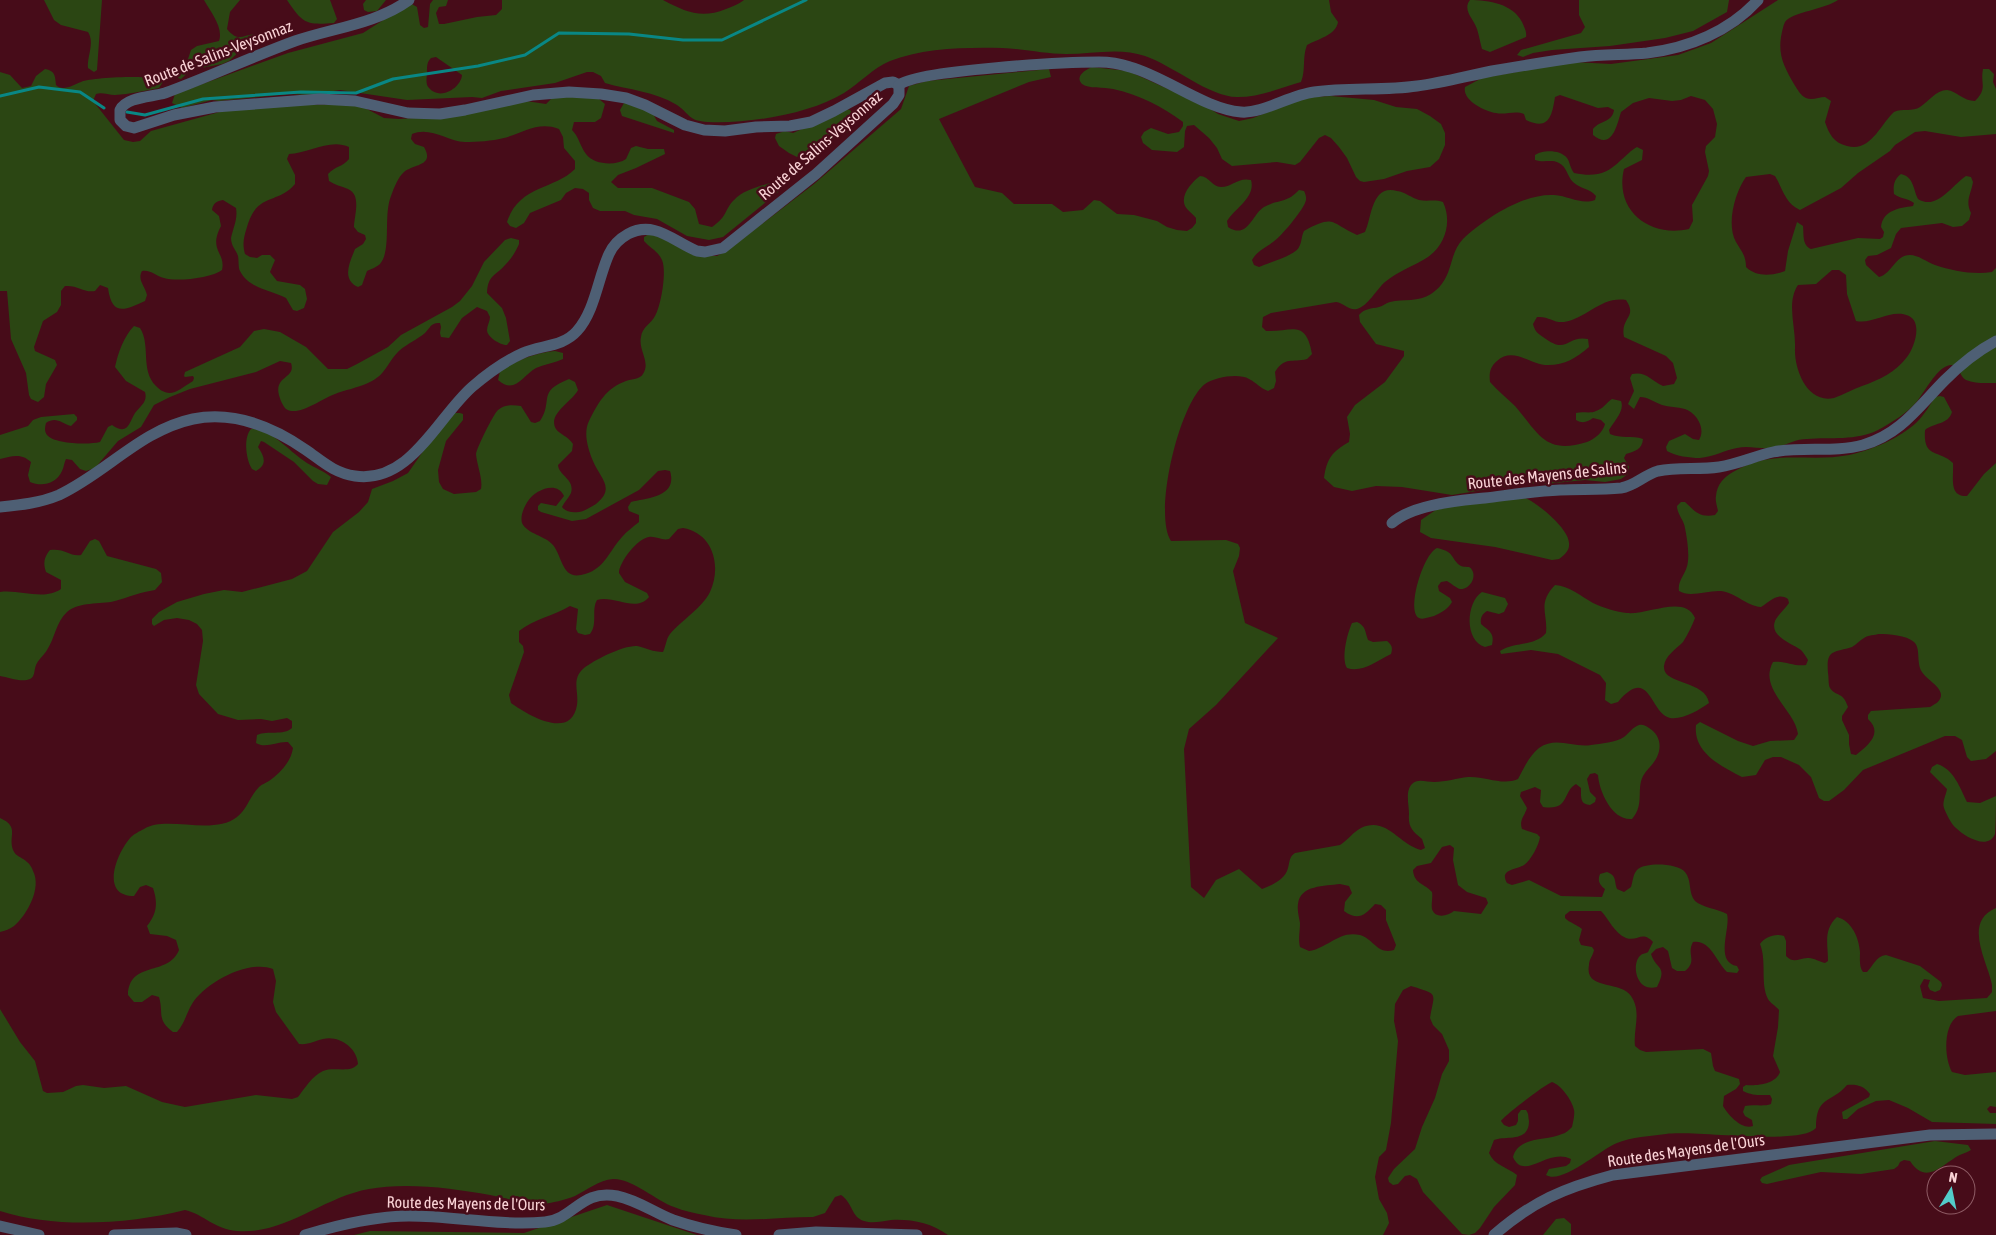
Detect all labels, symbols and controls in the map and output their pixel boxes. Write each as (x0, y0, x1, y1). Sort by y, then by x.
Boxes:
street label: Route de Salins-Veysonnaz (142, 16, 295, 90)
street label: Route de Salins-Veysonnaz (755, 87, 886, 204)
street label: Route des Mayens de Salins (1467, 458, 1628, 493)
street label: Route des Mayens de l'Ours (1606, 1130, 1766, 1171)
north arrow (1926, 1165, 1976, 1215)
text: N (1948, 1169, 1959, 1186)
street label: Route des Mayens de l'Ours (387, 1193, 546, 1214)

